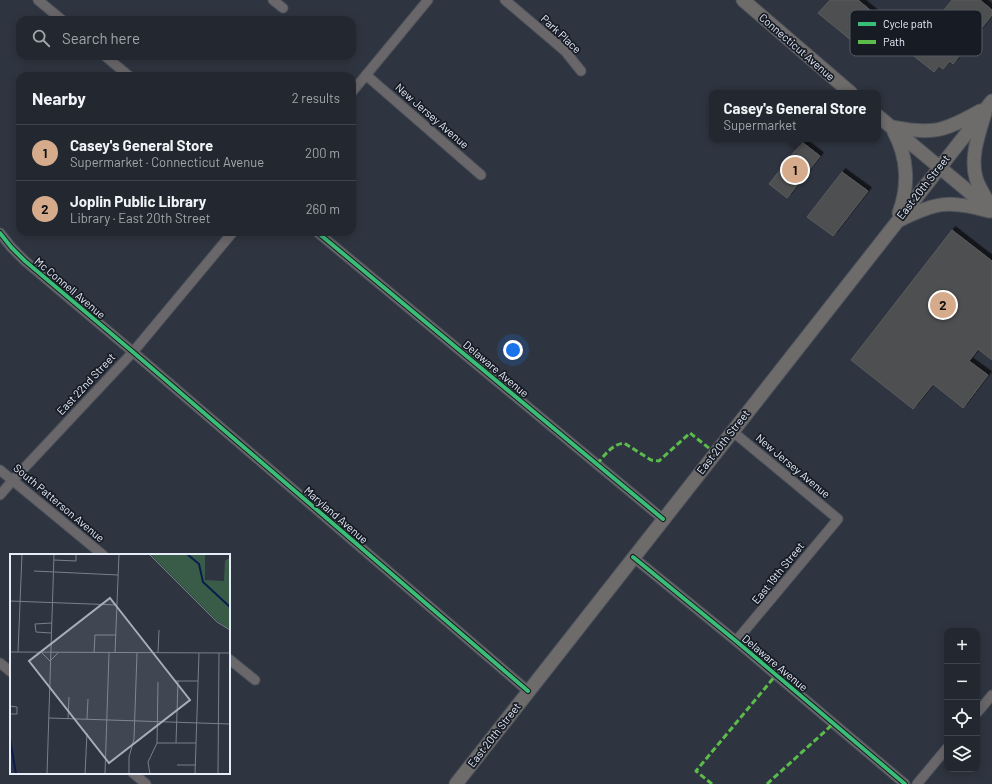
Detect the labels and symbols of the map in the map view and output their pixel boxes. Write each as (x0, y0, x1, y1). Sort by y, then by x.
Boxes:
street label: Connecticut Avenue (757, 10, 838, 83)
legend (850, 10, 982, 56)
street label: Park Place (539, 12, 584, 56)
text: Cycle path (883, 17, 933, 30)
text: Path (883, 35, 905, 48)
street label: New Jersey Avenue (393, 80, 472, 151)
street label: East 20th Street (893, 152, 952, 221)
pin: 1 (782, 155, 808, 185)
street label: Mc Connell Avenue (32, 254, 108, 321)
pin: 2 (930, 290, 956, 320)
street label: Delaware Avenue (461, 338, 532, 400)
your location (503, 340, 523, 360)
street label: East 22nd Street (54, 350, 118, 417)
street label: East 20th Street (693, 407, 752, 476)
street label: New Jersey Avenue (754, 431, 833, 500)
street label: South Patterson Avenue (11, 461, 107, 544)
street label: Maryland Avenue (302, 483, 371, 546)
street label: East 19th Street (749, 539, 806, 606)
inset map (10, 554, 230, 774)
street label: Delaware Avenue (740, 632, 811, 694)
street label: East 20th Street (464, 700, 523, 769)

